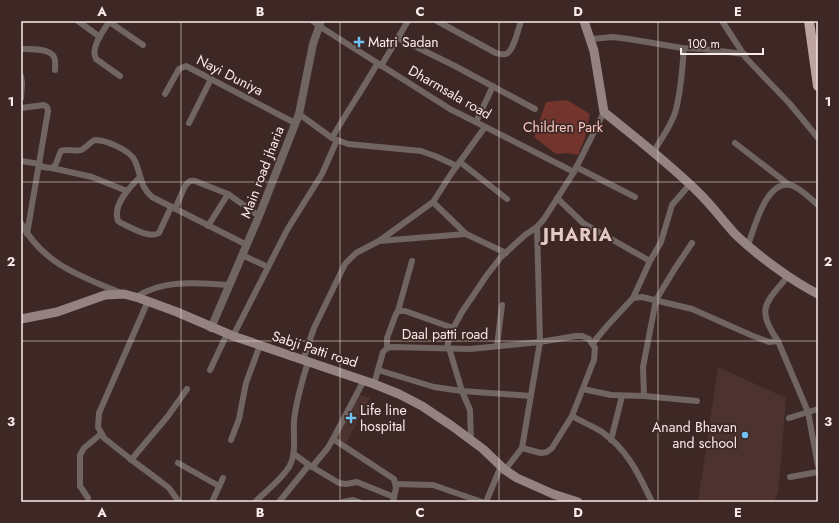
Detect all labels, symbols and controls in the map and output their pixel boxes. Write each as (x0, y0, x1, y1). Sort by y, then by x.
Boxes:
text: A (96, 2, 107, 21)
text: B (256, 2, 265, 21)
text: C (415, 2, 425, 21)
text: D (573, 2, 583, 21)
text: E (734, 2, 742, 21)
scale bar (681, 30, 763, 56)
place label: Matri Sadan (368, 32, 439, 52)
text: 100 m (687, 35, 720, 53)
marker: Matri Sadan (353, 36, 365, 48)
street label: Nayi Duniya (193, 50, 267, 100)
street label: Dharmsala road (405, 60, 495, 124)
text: 1 (8, 92, 14, 111)
text: 1 (825, 92, 831, 111)
park label: Children Park (523, 117, 604, 137)
street label: Main road jharia (235, 123, 289, 221)
district label: JHARIA (540, 222, 613, 248)
text: 2 (7, 252, 15, 271)
text: 2 (824, 252, 832, 271)
street label: Daal patti road (402, 324, 488, 344)
street label: Sabji Patti road (269, 326, 361, 372)
place label: Life line hospital (360, 400, 407, 436)
text: 3 (7, 412, 15, 431)
marker: Life line hospital (345, 412, 357, 424)
text: 3 (824, 412, 832, 431)
place label: Anand Bhavan and school (652, 417, 737, 453)
marker: Anand Bhavan and school (740, 430, 750, 440)
text: A (96, 503, 107, 522)
text: B (256, 503, 265, 522)
text: C (415, 503, 425, 522)
text: D (573, 503, 583, 522)
text: E (734, 503, 742, 522)

